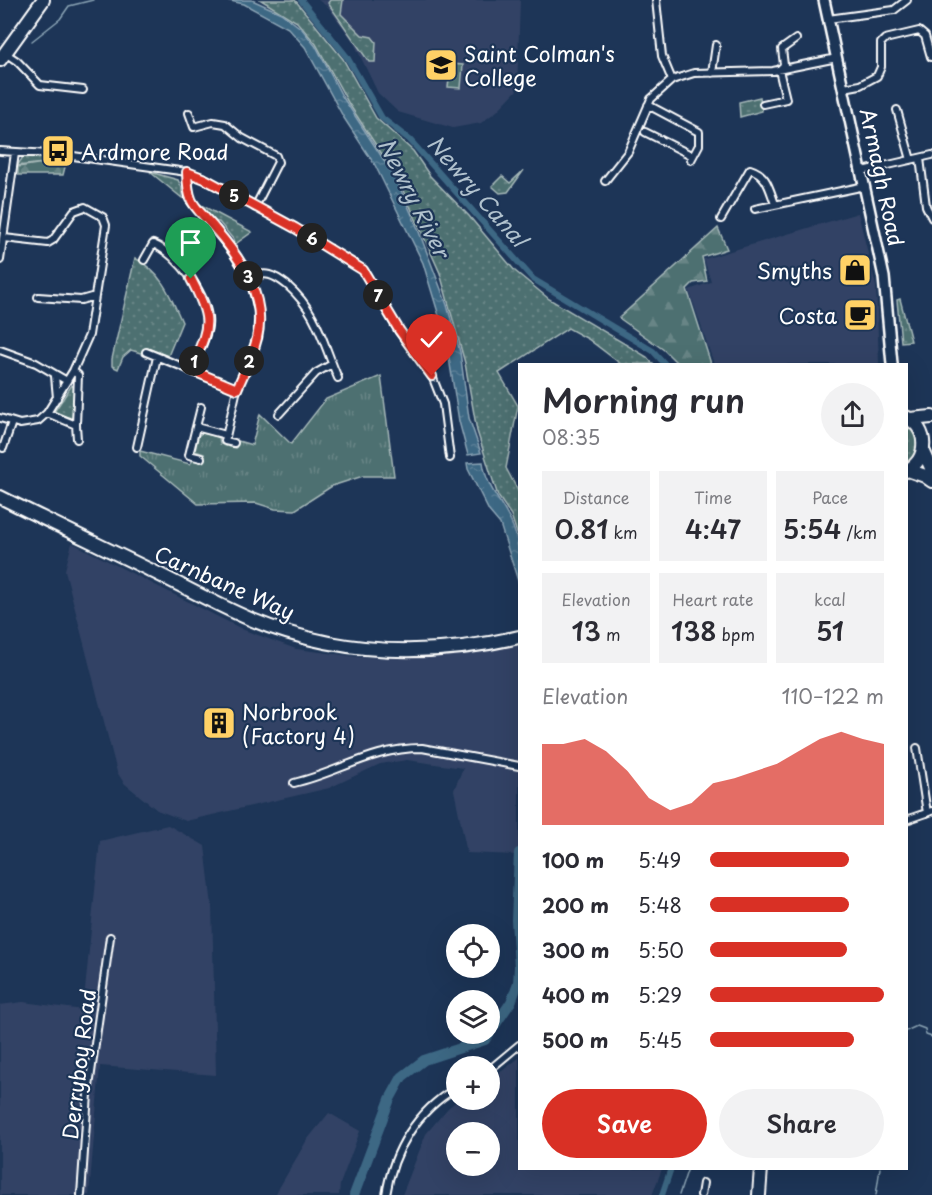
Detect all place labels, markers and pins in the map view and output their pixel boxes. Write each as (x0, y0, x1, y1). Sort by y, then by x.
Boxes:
place label: Saint Colman's College (464, 37, 615, 93)
school or university icon: Saint Colman's College (423, 47, 459, 83)
bus stop icon: Ardmore Road (40, 133, 76, 169)
place label: Ardmore Road (81, 135, 229, 167)
pin: 5 (219, 180, 249, 210)
pin (165, 217, 216, 279)
pin: 6 (297, 223, 327, 253)
shop icon: Smyths (837, 252, 873, 288)
place label: Smyths (757, 254, 832, 286)
pin: 3 (233, 261, 263, 291)
pin: 7 (363, 280, 393, 310)
cafe icon: Costa (842, 297, 878, 333)
place label: Costa (779, 299, 837, 331)
pin (406, 314, 457, 376)
pin: 1 (179, 346, 209, 376)
pin: 2 (234, 346, 264, 376)
place label: Norbrook (Factory 4) (242, 695, 355, 751)
building icon: Norbrook (Factory 4) (201, 705, 237, 741)

